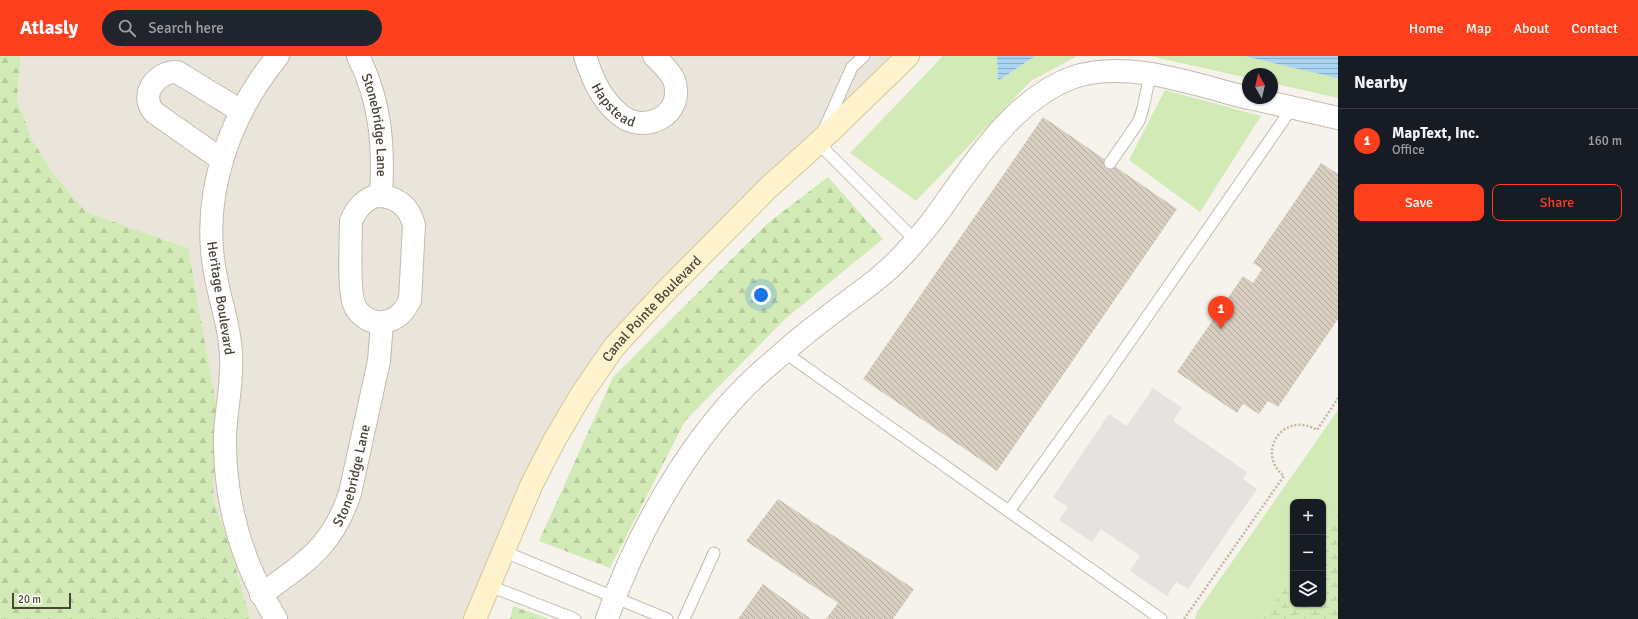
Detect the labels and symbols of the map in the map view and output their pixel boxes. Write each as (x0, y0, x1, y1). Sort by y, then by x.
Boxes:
north arrow (1242, 68, 1278, 104)
street label: Stonebridge Lane (358, 71, 390, 177)
street label: Hapstead (588, 80, 637, 131)
street label: Heritage Boulevard (203, 240, 238, 356)
street label: Canal Pointe Boulevard (598, 252, 705, 365)
your location (751, 285, 771, 305)
pin: 1 (1208, 296, 1234, 329)
street label: Stonebridge Lane (329, 423, 374, 530)
scale bar (12, 591, 71, 610)

